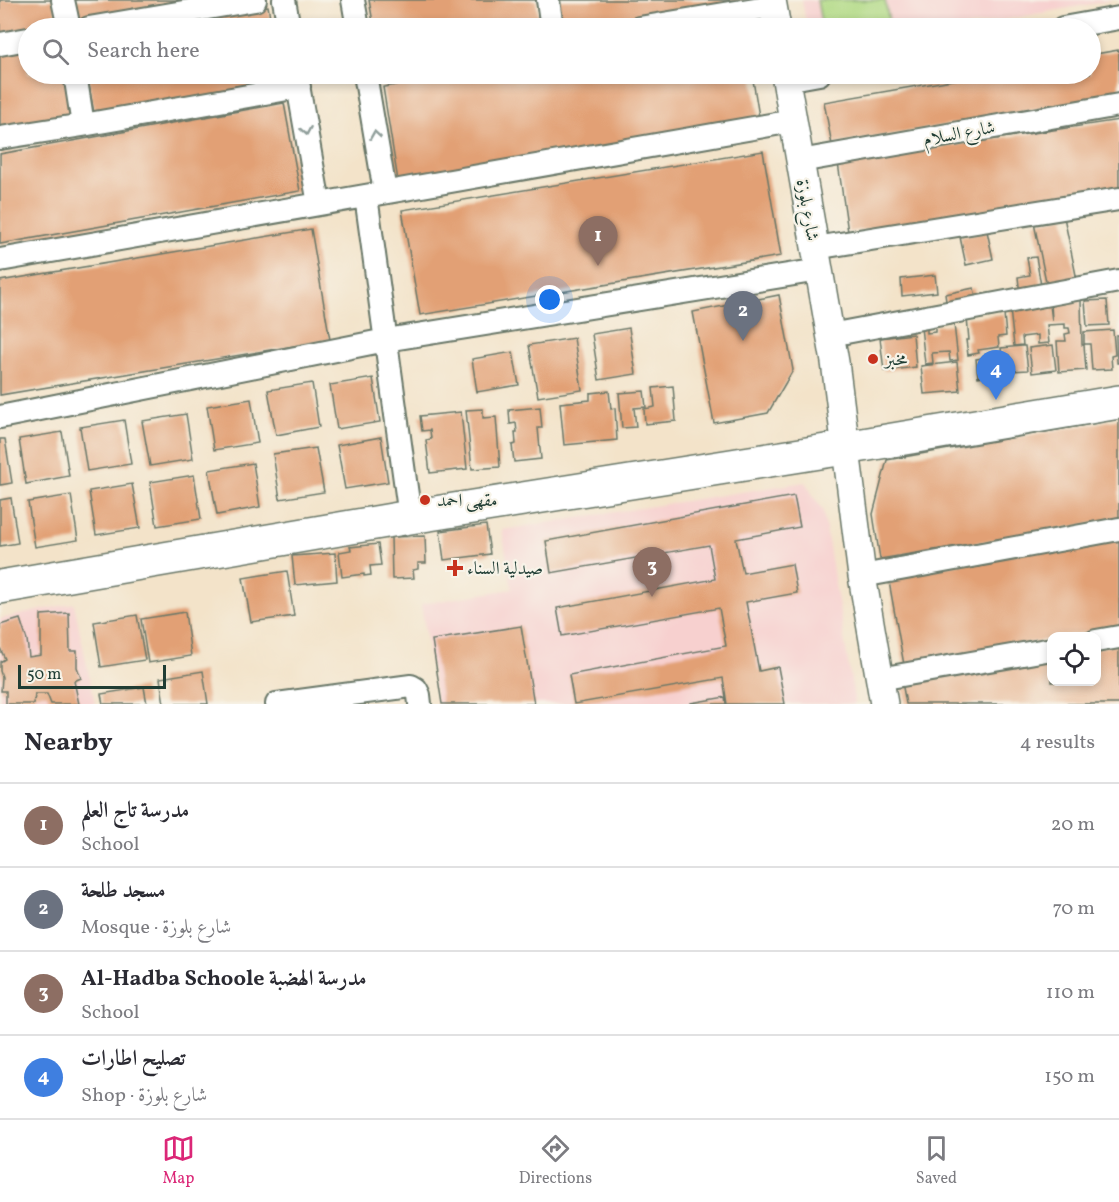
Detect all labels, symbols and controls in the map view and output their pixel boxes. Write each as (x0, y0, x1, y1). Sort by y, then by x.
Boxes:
search box (18, 18, 1101, 84)
icon: search (39, 35, 72, 68)
text: Search here (87, 36, 200, 67)
street label: شارع السلام (921, 116, 998, 155)
one-way arrow (299, 126, 312, 136)
one-way arrow (370, 130, 382, 139)
street label: شارع بلوزة (788, 177, 824, 243)
pin: 1 (578, 216, 618, 266)
your location (535, 285, 564, 314)
pin: 2 (724, 292, 762, 341)
place label: مخبز (883, 348, 908, 373)
pin: 4 (976, 350, 1016, 400)
marker: مخبز (866, 352, 880, 366)
place label: مقهى احمد (437, 489, 497, 514)
marker: مقهى احمد (418, 493, 432, 507)
pin: 3 (632, 548, 672, 597)
place label: صيدلية السناء (467, 557, 543, 582)
marker: صيدلية السناء (448, 561, 462, 575)
map controls (1047, 632, 1101, 686)
button: locate (1047, 632, 1101, 686)
scale bar (18, 662, 166, 690)
text: 50 m (27, 664, 61, 686)
text: Nearby (24, 725, 113, 761)
text: 4 results (1020, 729, 1095, 757)
text: مدرسة تاج العلم (81, 796, 189, 827)
text: 1 (39, 811, 48, 839)
text: 20 m (1051, 811, 1095, 839)
text: School (81, 831, 139, 859)
text: مسجد طلحة (81, 876, 165, 907)
text: 2 (38, 895, 49, 923)
text: 70 m (1052, 895, 1095, 923)
text: Mosque · شارع بلوزة (81, 914, 231, 942)
text: Al-Hadba Schoole مدرسة الهضبة (81, 964, 367, 995)
text: 3 (38, 979, 49, 1007)
text: 110 m (1046, 979, 1095, 1007)
text: School (81, 999, 139, 1027)
text: تصليح اطارات (81, 1044, 185, 1075)
text: 4 (37, 1063, 50, 1091)
text: 150 m (1044, 1063, 1095, 1091)
text: Shop · شارع بلوزة (81, 1082, 207, 1110)
tab: Map (162, 1132, 195, 1190)
tab: Directions (519, 1132, 592, 1190)
tab: Saved (916, 1132, 957, 1190)

